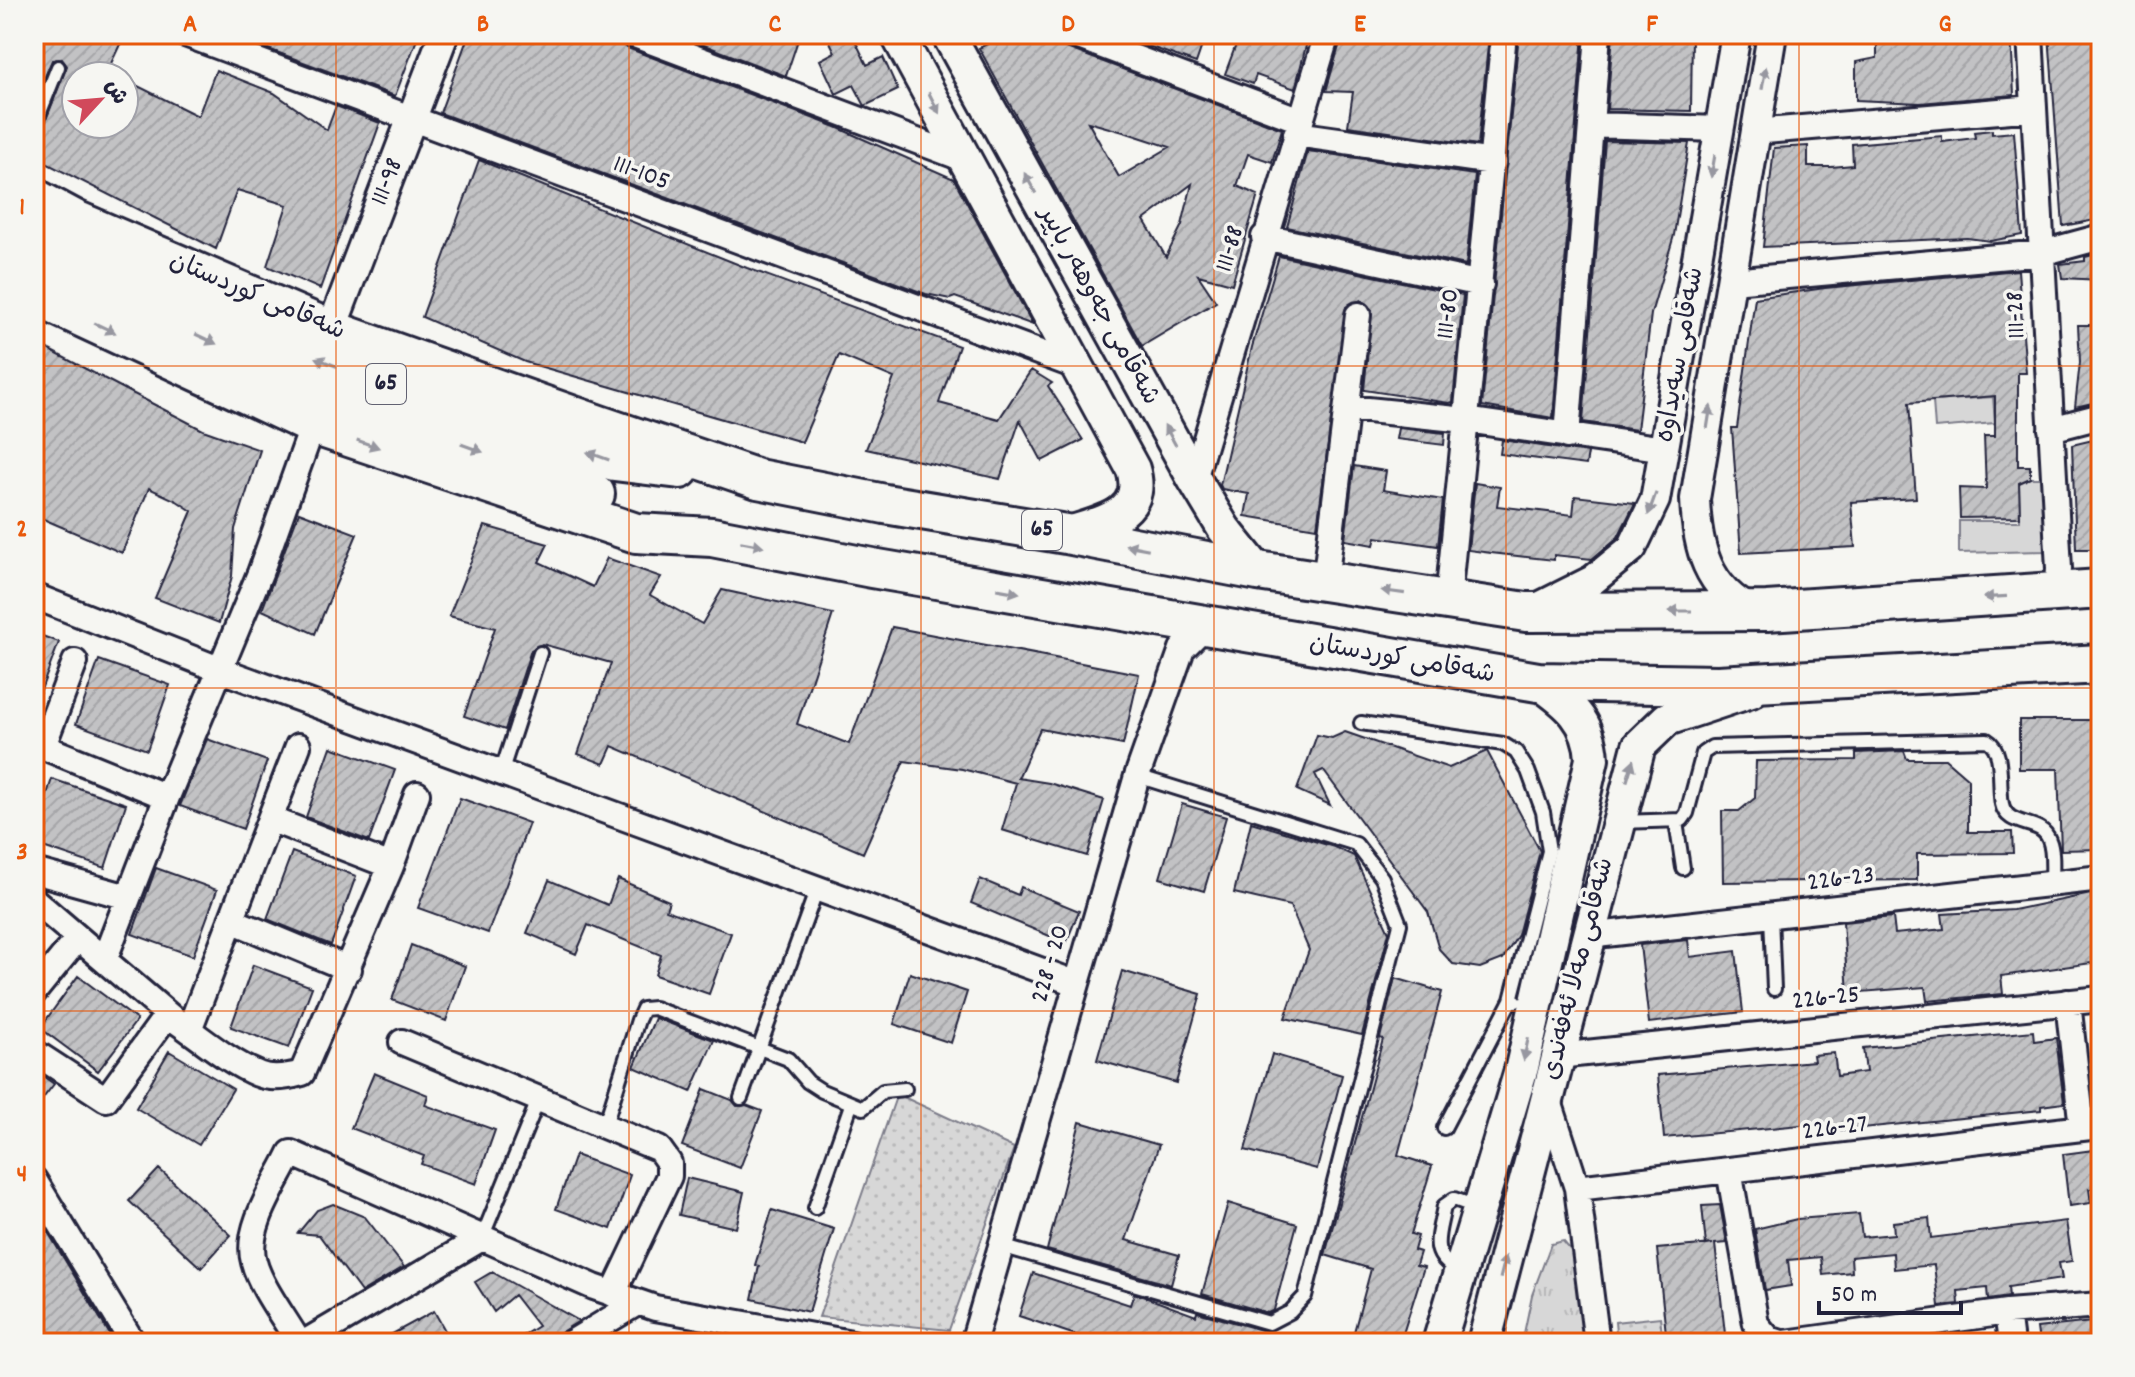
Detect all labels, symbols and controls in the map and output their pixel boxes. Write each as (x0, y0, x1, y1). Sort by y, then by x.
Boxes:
text: A (183, 7, 197, 44)
text: B (477, 7, 489, 44)
text: C (769, 7, 782, 44)
text: D (1061, 7, 1075, 44)
text: E (1354, 7, 1366, 44)
text: F (1646, 7, 1658, 44)
text: G (1938, 7, 1952, 44)
north arrow (60, 60, 140, 140)
one-way arrow (1758, 65, 1771, 90)
text: ش (96, 75, 134, 110)
one-way arrow (927, 91, 941, 114)
street label: 111-105 (607, 147, 675, 201)
street label: 111-98 (362, 153, 414, 211)
one-way arrow (1706, 154, 1719, 179)
one-way arrow (1024, 172, 1037, 195)
text: 1 (19, 190, 25, 227)
street label: شەقامی جەوهەر باپیر (1027, 198, 1168, 412)
street label: 111-88 (1207, 221, 1255, 277)
street label: شەقامی کوردستان (163, 243, 351, 351)
street label: شەقامی سەیداوە (1647, 264, 1715, 446)
street label: 111-80 (1428, 287, 1470, 341)
street label: 111-28 (1997, 290, 2037, 340)
one-way arrow (93, 321, 116, 335)
one-way arrow (195, 332, 218, 346)
one-way arrow (314, 355, 338, 368)
road number: 65 (366, 364, 406, 404)
one-way arrow (1703, 405, 1716, 430)
one-way arrow (1163, 424, 1176, 447)
one-way arrow (356, 438, 380, 450)
one-way arrow (460, 442, 484, 455)
one-way arrow (586, 449, 610, 461)
one-way arrow (1645, 492, 1658, 516)
road number: 65 (1022, 510, 1062, 550)
text: 2 (16, 512, 28, 549)
one-way arrow (740, 539, 765, 551)
one-way arrow (1124, 541, 1149, 553)
one-way arrow (1380, 585, 1405, 598)
one-way arrow (996, 586, 1021, 598)
one-way arrow (1982, 591, 2007, 604)
one-way arrow (1667, 605, 1692, 617)
street label: شەقامی کوردستان (1306, 625, 1498, 695)
one-way arrow (1624, 759, 1637, 783)
text: 3 (16, 835, 28, 872)
street label: شەقامی مەلا ئەفەندی (1533, 854, 1625, 1084)
street label: 226-23 (1805, 858, 1877, 902)
street label: 228 - 20 (1022, 921, 1080, 1007)
street label: 226-25 (1790, 977, 1862, 1021)
one-way arrow (1519, 1036, 1532, 1061)
street label: 226-27 (1800, 1107, 1870, 1151)
text: 4 (17, 1157, 27, 1194)
one-way arrow (1498, 1255, 1510, 1280)
scale bar (1819, 1265, 1961, 1315)
text: 50 m (1831, 1279, 1877, 1313)

